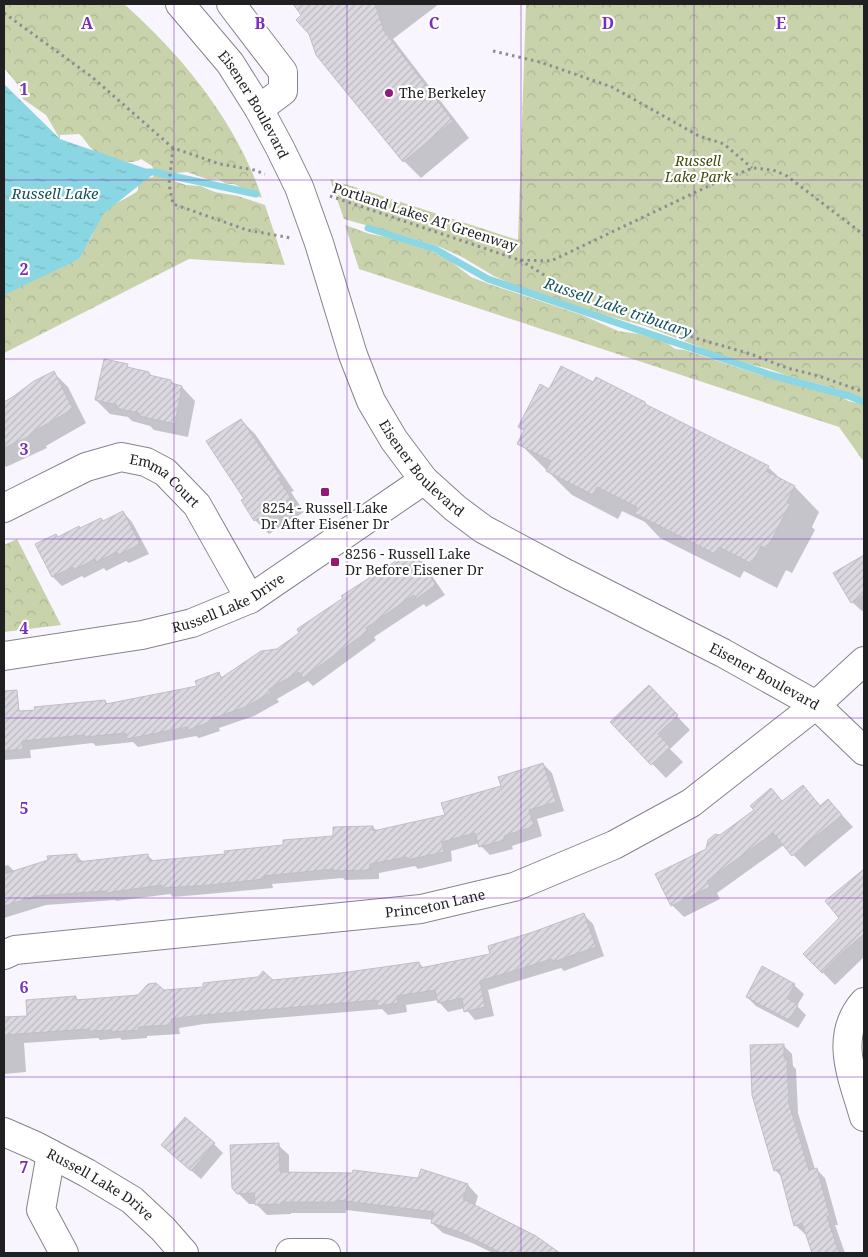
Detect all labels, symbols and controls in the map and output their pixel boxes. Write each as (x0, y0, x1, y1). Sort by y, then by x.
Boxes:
text: A (81, 12, 94, 34)
text: B (255, 12, 266, 34)
text: C (429, 12, 440, 34)
text: D (602, 12, 614, 34)
text: E (776, 12, 786, 34)
street label: Eisener Boulevard (214, 46, 294, 162)
text: 1 (19, 78, 29, 100)
place label: The Berkeley (399, 83, 486, 102)
marker: The Berkeley (383, 87, 395, 99)
park label: Russell Lake Park (664, 151, 732, 186)
street label: Portland Lakes AT Greenway (330, 178, 520, 255)
water label: Russell Lake (11, 183, 99, 203)
text: 2 (19, 258, 29, 280)
water label: Russell Lake tributary (541, 272, 695, 342)
street label: Eisener Boulevard (375, 416, 469, 521)
text: 3 (19, 438, 29, 460)
street label: Emma Court (128, 449, 204, 511)
marker: 8254 - Russell Lake Dr After Eisener Dr (319, 486, 331, 498)
place label: 8254 - Russell Lake Dr After Eisener Dr (261, 498, 390, 533)
place label: 8256 - Russell Lake Dr Before Eisener Dr (345, 544, 484, 579)
marker: 8256 - Russell Lake Dr Before Eisener Dr (329, 556, 341, 568)
street label: Russell Lake Drive (170, 568, 288, 637)
text: 4 (19, 617, 29, 639)
street label: Eisener Boulevard (706, 638, 823, 714)
text: 5 (19, 797, 29, 819)
street label: Princeton Lane (384, 884, 487, 922)
text: 6 (19, 976, 29, 998)
street label: Russell Lake Drive (44, 1143, 158, 1225)
text: 7 (19, 1156, 29, 1178)

